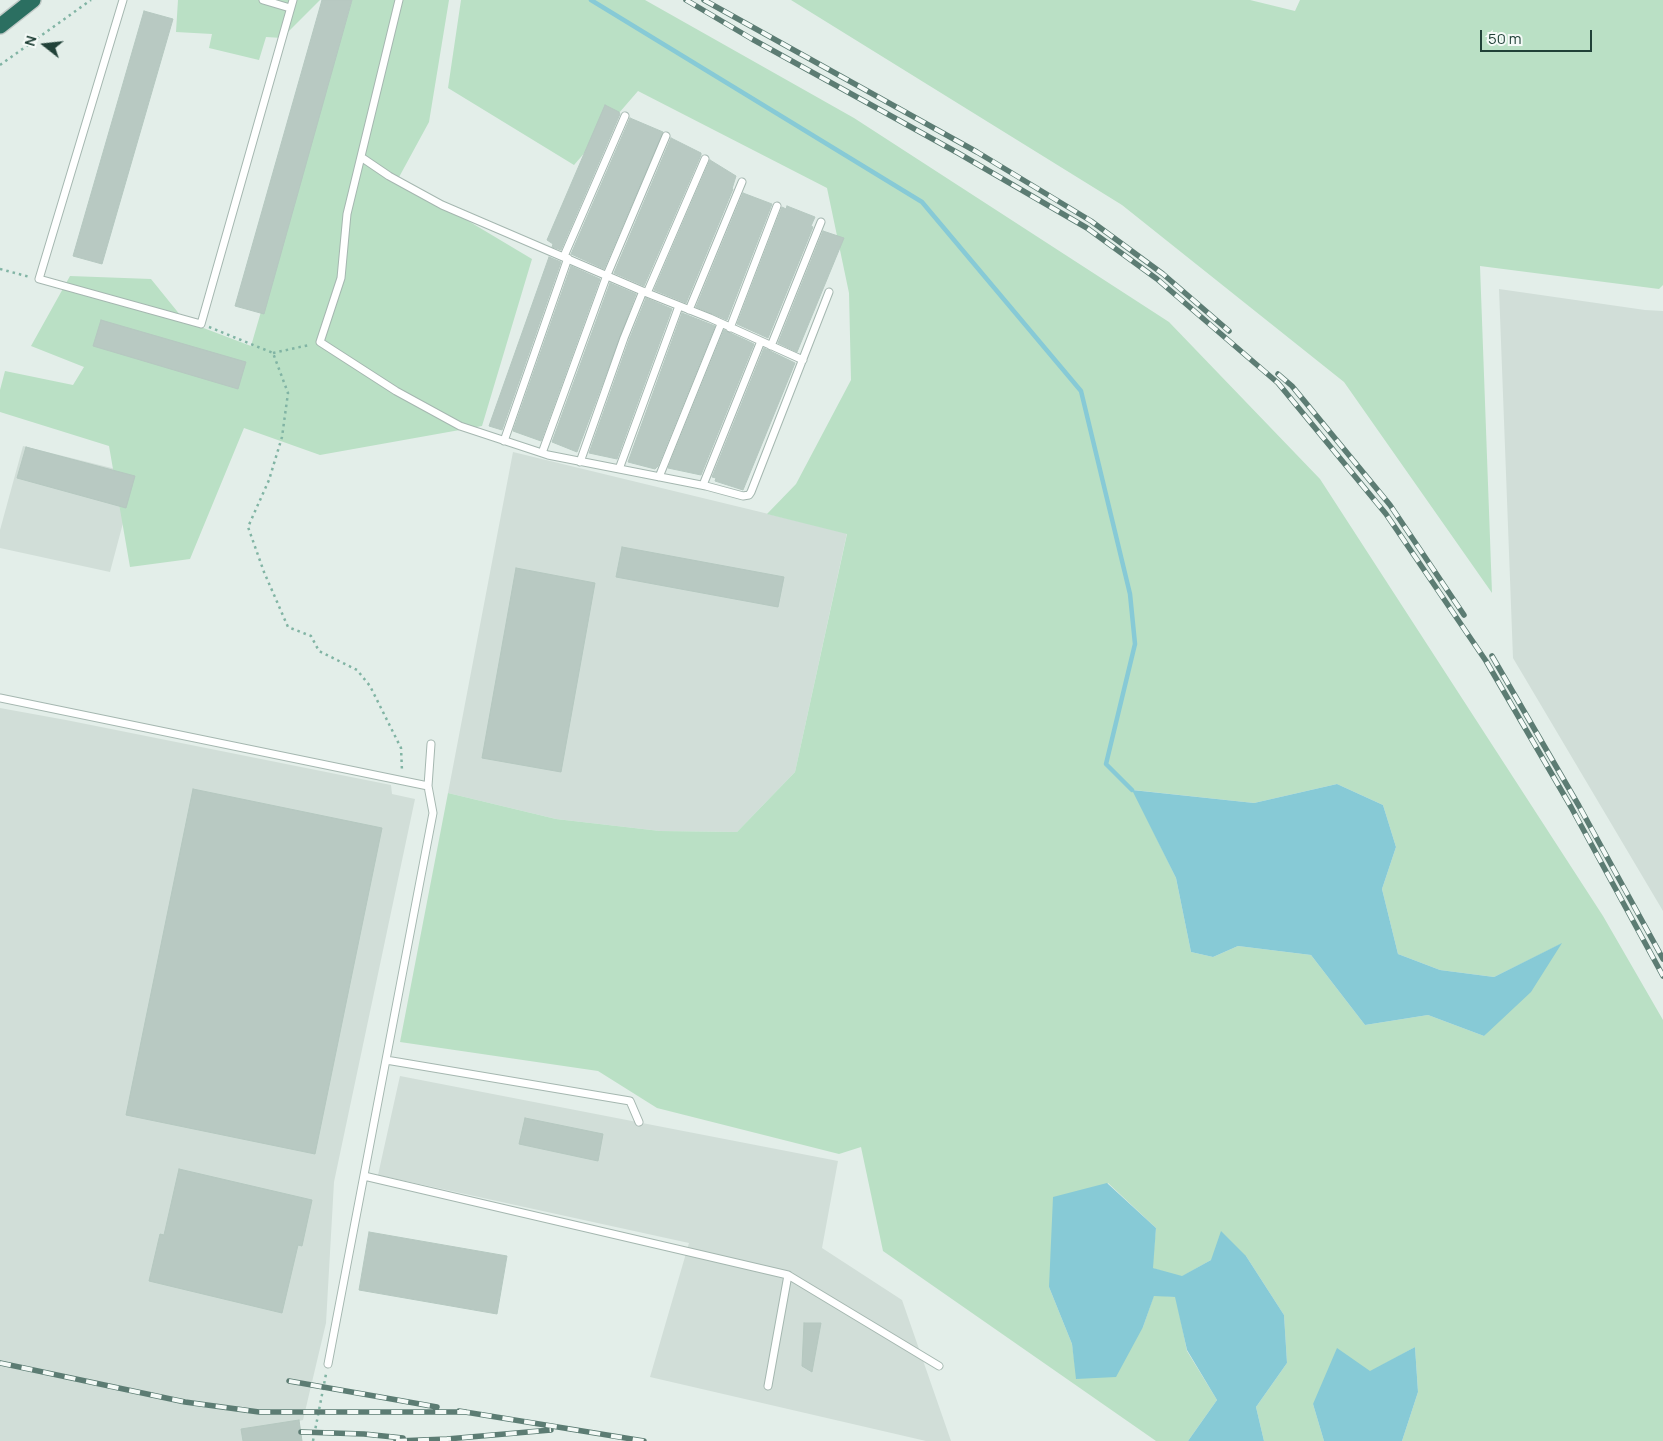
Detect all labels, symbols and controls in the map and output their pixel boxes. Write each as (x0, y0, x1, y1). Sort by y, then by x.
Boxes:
north arrow (20, 20, 70, 70)
scale bar (1483, 20, 1596, 52)
text: 50 m (1488, 28, 1522, 49)
text: N (20, 33, 41, 48)

